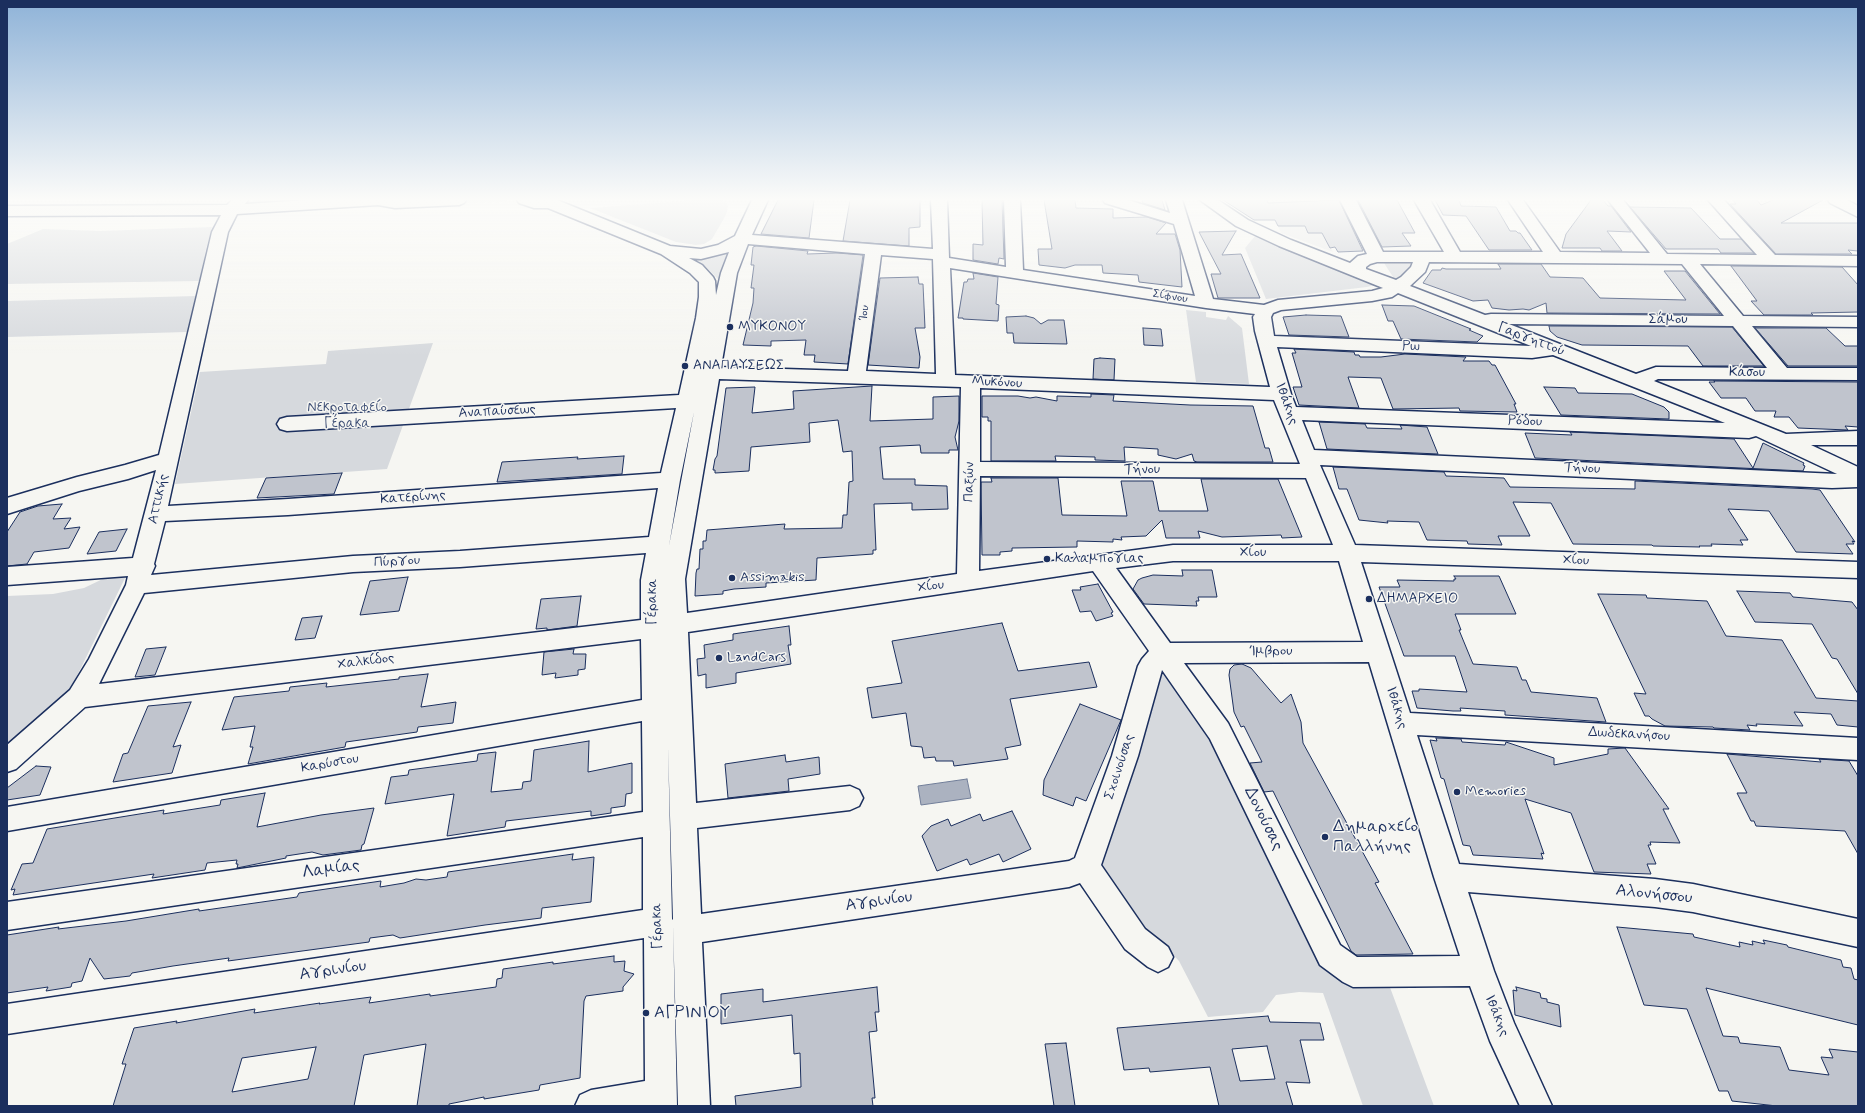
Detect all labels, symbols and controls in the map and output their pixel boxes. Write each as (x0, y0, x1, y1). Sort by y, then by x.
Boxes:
street label: Σίφνου (1151, 287, 1189, 307)
street label: Ίου (857, 304, 873, 322)
street label: Σάμου (1648, 312, 1688, 328)
place label: ΜΥΚΟΝΟΥ (738, 319, 806, 335)
street label: Γαργηττού (1495, 319, 1567, 361)
marker: ΜΥΚΟΝΟΥ (725, 322, 735, 332)
street label: Ρω (1402, 338, 1420, 356)
place label: ΑΝΑΠΑΥΣΕΩΣ (693, 358, 785, 374)
marker: ΑΝΑΠΑΥΣΕΩΣ (680, 361, 690, 371)
street label: Κάσου (1729, 365, 1765, 381)
street label: Μυκόνου (971, 373, 1023, 393)
street label: Ιθάκης (1271, 381, 1301, 427)
park label: Νεκροταφείο Γέρακα (307, 400, 387, 432)
street label: Αναπαύσεως (458, 402, 536, 422)
street label: Ρόδου (1508, 413, 1542, 431)
street label: Τήνου (1563, 460, 1601, 478)
street label: Παξών (961, 462, 979, 502)
street label: Τήνου (1124, 462, 1160, 478)
street label: Αττικής (145, 472, 173, 526)
street label: Κατερίνης (380, 487, 446, 509)
street label: Χίου (1240, 545, 1266, 561)
place label: Καλαμπογιας (1055, 551, 1144, 567)
street label: Πύργου (373, 552, 421, 572)
street label: Χίου (1562, 552, 1590, 570)
marker: Καλαμπογιας (1042, 554, 1052, 564)
place label: Assimakis (740, 570, 804, 586)
marker: Assimakis (727, 573, 737, 583)
street label: Χίου (917, 577, 945, 597)
street label: Γέρακα (644, 579, 662, 625)
place label: ΔΗΜΑΡΧΕΙΟ (1377, 591, 1458, 607)
marker: ΔΗΜΑΡΧΕΙΟ (1364, 594, 1374, 604)
street label: Ίμβρου (1249, 643, 1293, 661)
street label: Χαλκίδος (337, 650, 395, 674)
place label: LandCars (727, 650, 786, 666)
marker: LandCars (714, 653, 724, 663)
street label: Ιθάκης (1382, 685, 1410, 731)
street label: Δωδεκανήσου (1588, 724, 1670, 746)
street label: Σχοινούσας (1102, 732, 1138, 802)
street label: Καρύστου (300, 751, 360, 777)
street label: Δονούσας (1239, 784, 1287, 854)
place label: Memories (1465, 784, 1526, 800)
marker: Memories (1452, 787, 1462, 797)
place label: Δημαρχείο Παλλήνης (1333, 817, 1418, 857)
marker: Δημαρχείο Παλλήνης (1320, 832, 1330, 842)
street label: Λαμίας (301, 856, 361, 884)
street label: Αλονήσσου (1615, 881, 1693, 909)
street label: Αγρινίου (844, 887, 914, 917)
street label: Γέρακα (649, 903, 667, 949)
street label: Αγρινίου (298, 956, 368, 986)
street label: Ιθάκης (1480, 993, 1512, 1039)
place label: ΑΓΡΙΝΙΟΥ (654, 1003, 730, 1023)
marker: ΑΓΡΙΝΙΟΥ (641, 1008, 651, 1018)

